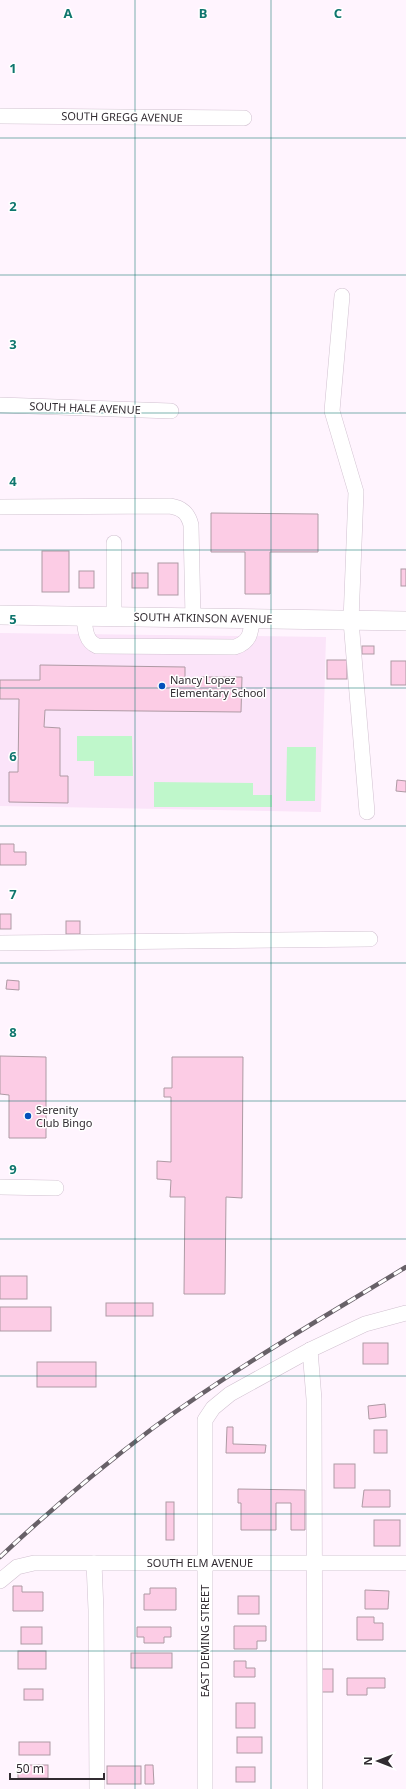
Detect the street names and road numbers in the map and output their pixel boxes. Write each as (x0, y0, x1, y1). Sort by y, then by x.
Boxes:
street label: SOUTH GREGG AVENUE (61, 108, 183, 125)
street label: SOUTH HALE AVENUE (29, 398, 141, 417)
street label: SOUTH ATKINSON AVENUE (134, 609, 273, 626)
street label: SOUTH ELM AVENUE (147, 1555, 253, 1570)
street label: EAST DEMING STREET (197, 1585, 212, 1697)

